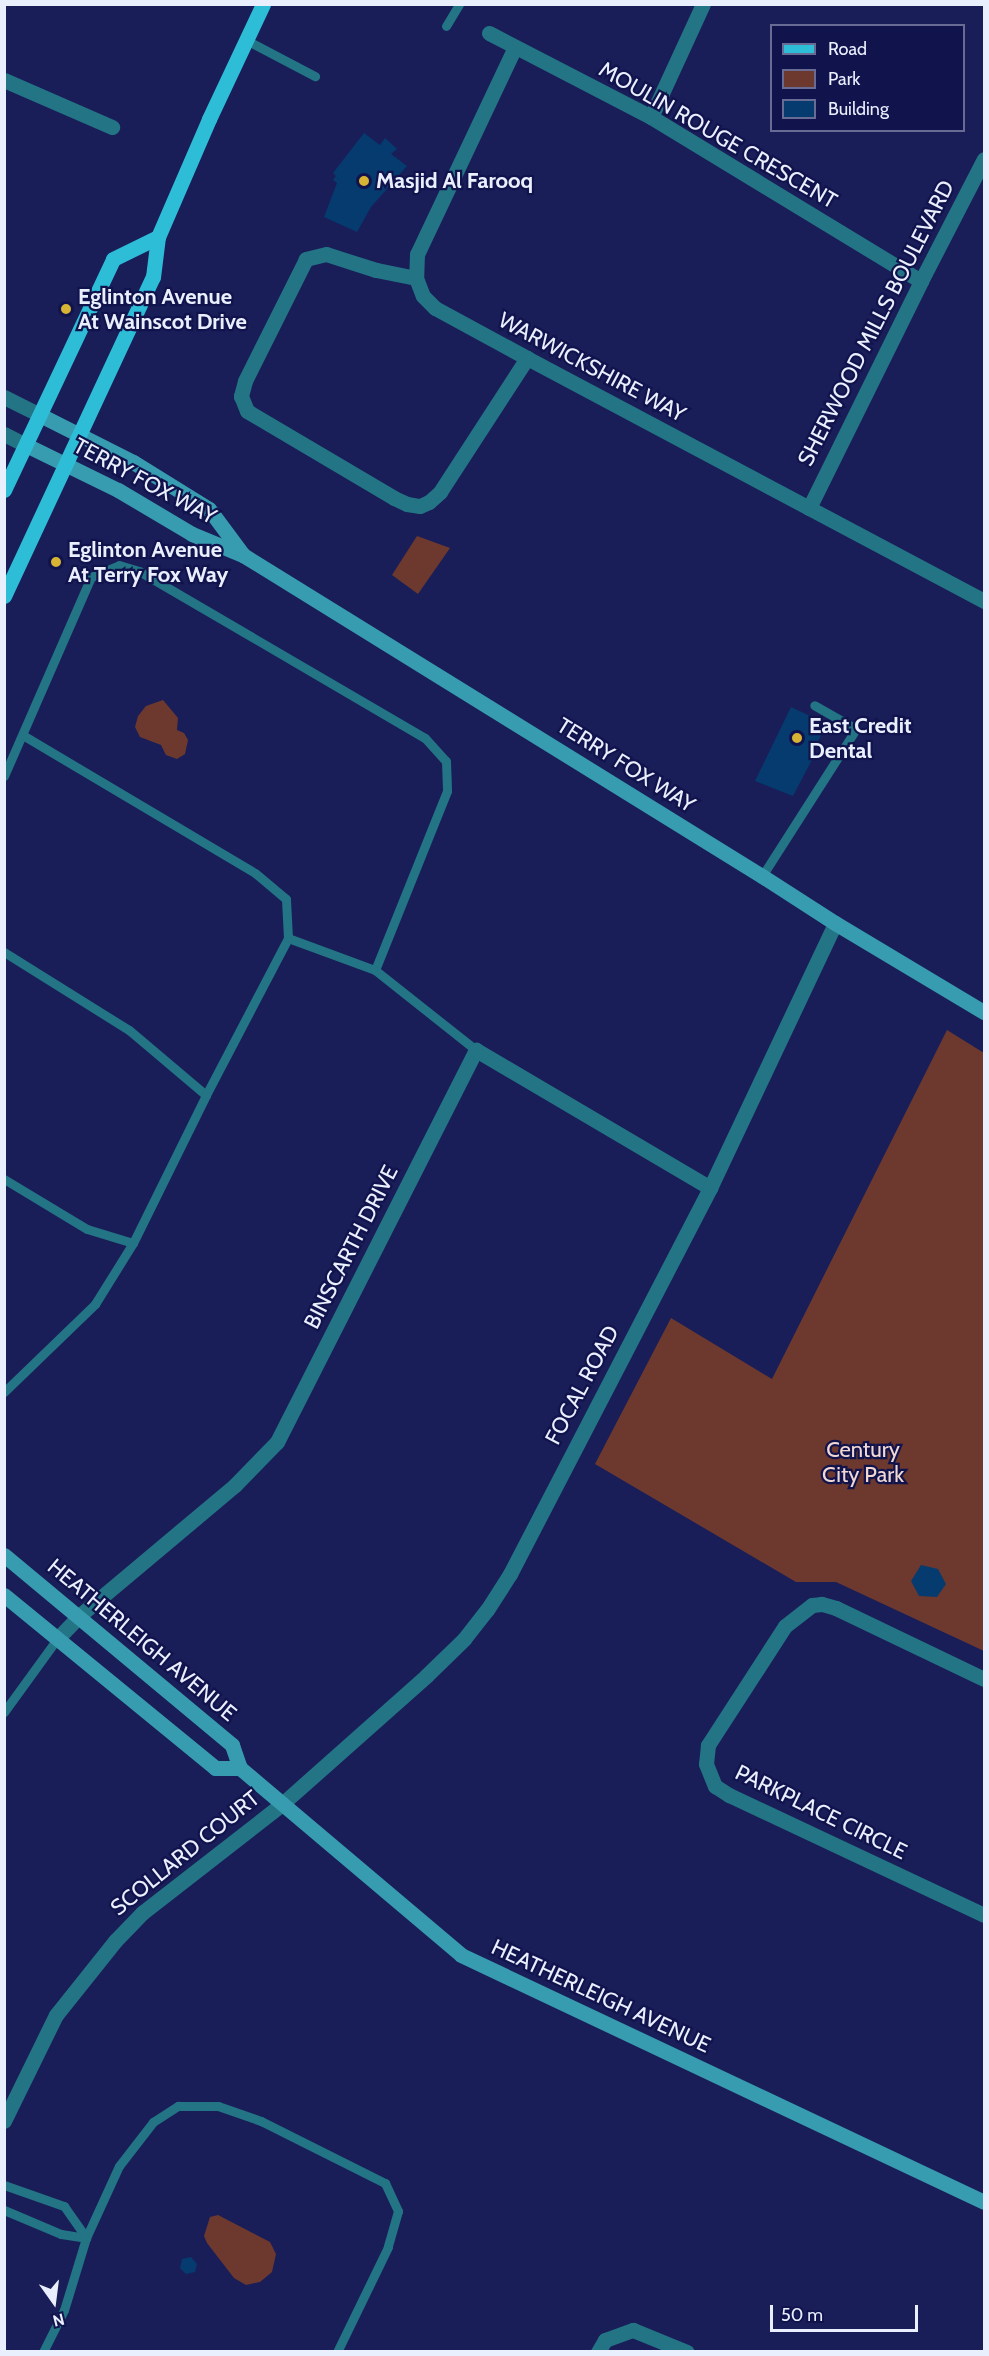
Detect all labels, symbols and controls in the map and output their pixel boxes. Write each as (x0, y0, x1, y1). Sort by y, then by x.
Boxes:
legend (770, 24, 965, 132)
text: Road (828, 38, 867, 60)
street label: MOULIN ROUGE CRESCENT (594, 56, 842, 214)
text: Park (828, 68, 860, 90)
text: Building (828, 98, 889, 120)
place label: Masjid Al Farooq (376, 168, 533, 194)
marker: Masjid Al Farooq (357, 174, 371, 188)
street label: SHERWOOD MILLS BOULEVARD (792, 176, 960, 470)
place label: Eglinton Avenue At Wainscot Drive (78, 283, 247, 334)
marker: Eglinton Avenue At Wainscot Drive (59, 302, 73, 316)
street label: WARWICKSHIRE WAY (494, 306, 690, 428)
street label: TERRY FOX WAY (69, 432, 221, 530)
place label: Eglinton Avenue At Terry Fox Way (68, 536, 228, 588)
marker: Eglinton Avenue At Terry Fox Way (49, 555, 63, 569)
street label: TERRY FOX WAY (552, 712, 700, 818)
place label: East Credit Dental (809, 712, 911, 764)
marker: East Credit Dental (790, 731, 804, 745)
street label: BINSCARTH DRIVE (298, 1161, 404, 1333)
street label: FOCAL ROAD (540, 1321, 624, 1449)
park label: Century City Park (822, 1436, 904, 1488)
street label: HEATHERLEIGH AVENUE (42, 1553, 242, 1727)
street label: PARKPLACE CIRCLE (731, 1759, 911, 1865)
street label: SCOLLARD COURT (105, 1785, 265, 1921)
street label: HEATHERLEIGH AVENUE (487, 1934, 715, 2058)
north arrow (24, 2272, 84, 2332)
scale bar (773, 2293, 922, 2331)
text: 50 m (781, 2304, 823, 2326)
text: N (51, 2309, 66, 2331)

